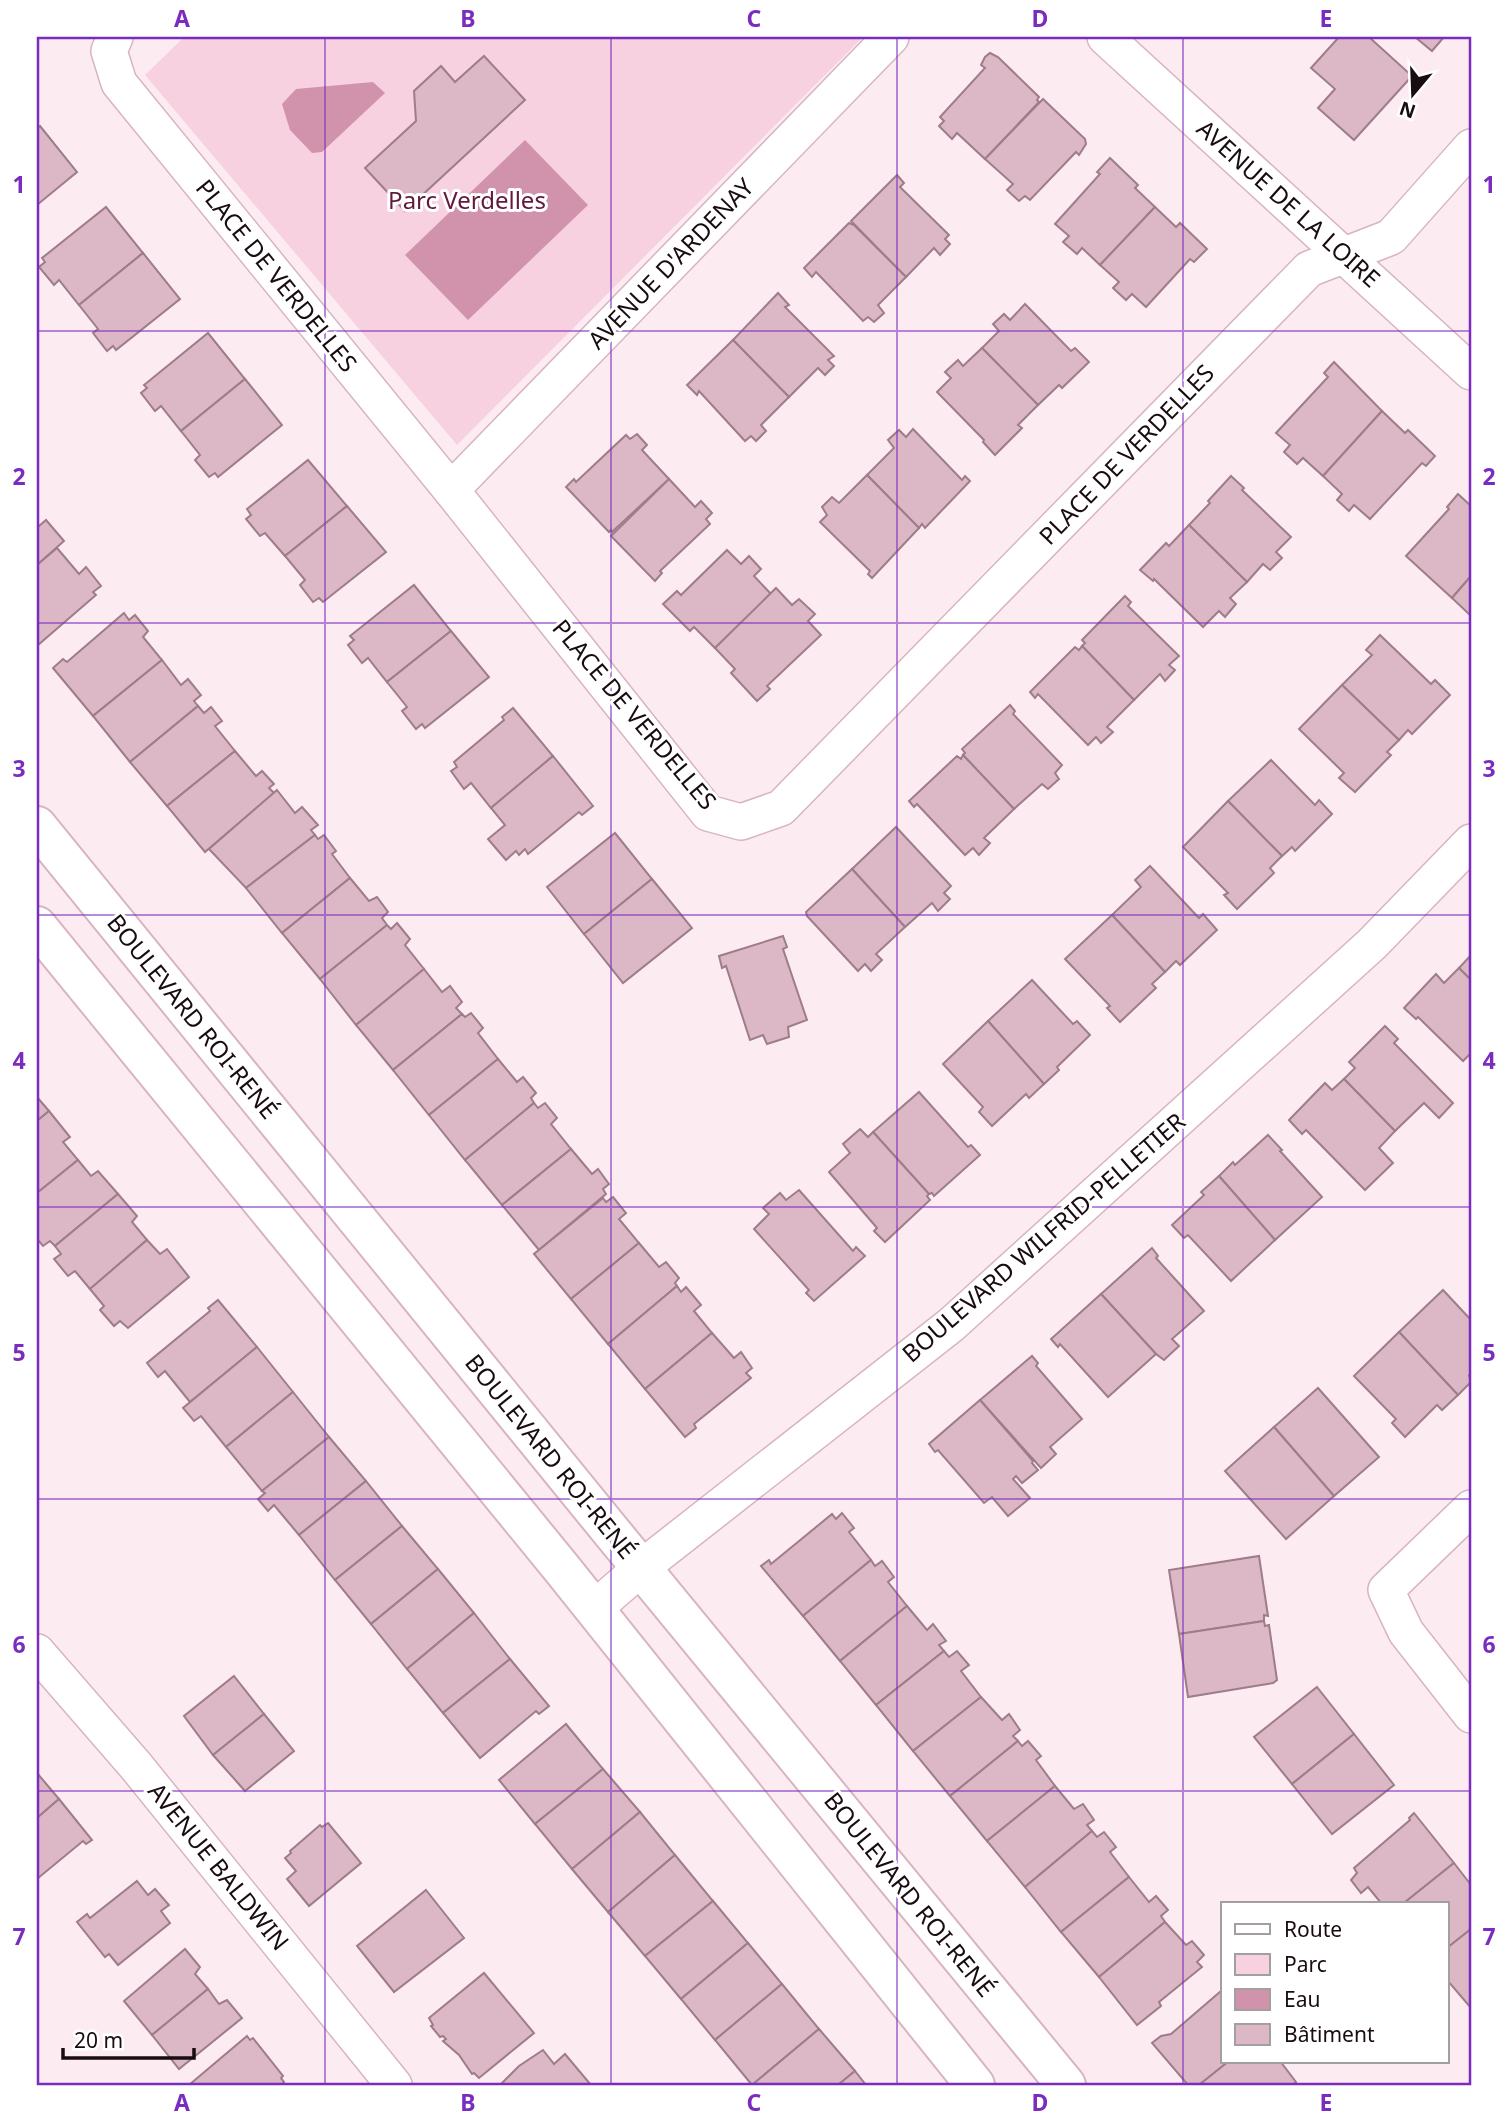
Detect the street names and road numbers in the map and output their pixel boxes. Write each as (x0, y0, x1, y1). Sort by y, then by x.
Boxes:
street label: AVENUE DE LA LOIRE (1190, 112, 1388, 294)
street label: AVENUE D'ARDENAY (580, 170, 760, 356)
street label: PLACE DE VERDELLES (189, 172, 365, 378)
street label: PLACE DE VERDELLES (1031, 357, 1221, 551)
street label: PLACE DE VERDELLES (546, 612, 725, 816)
street label: BOULEVARD ROI-RENÉ (100, 907, 286, 1125)
street label: BOULEVARD WILFRID-PELLETIER (894, 1105, 1192, 1369)
street label: BOULEVARD ROI-RENÉ (458, 1347, 644, 1565)
street label: AVENUE BALDWIN (141, 1775, 297, 1957)
street label: BOULEVARD ROI-RENÉ (817, 1785, 1003, 2003)

